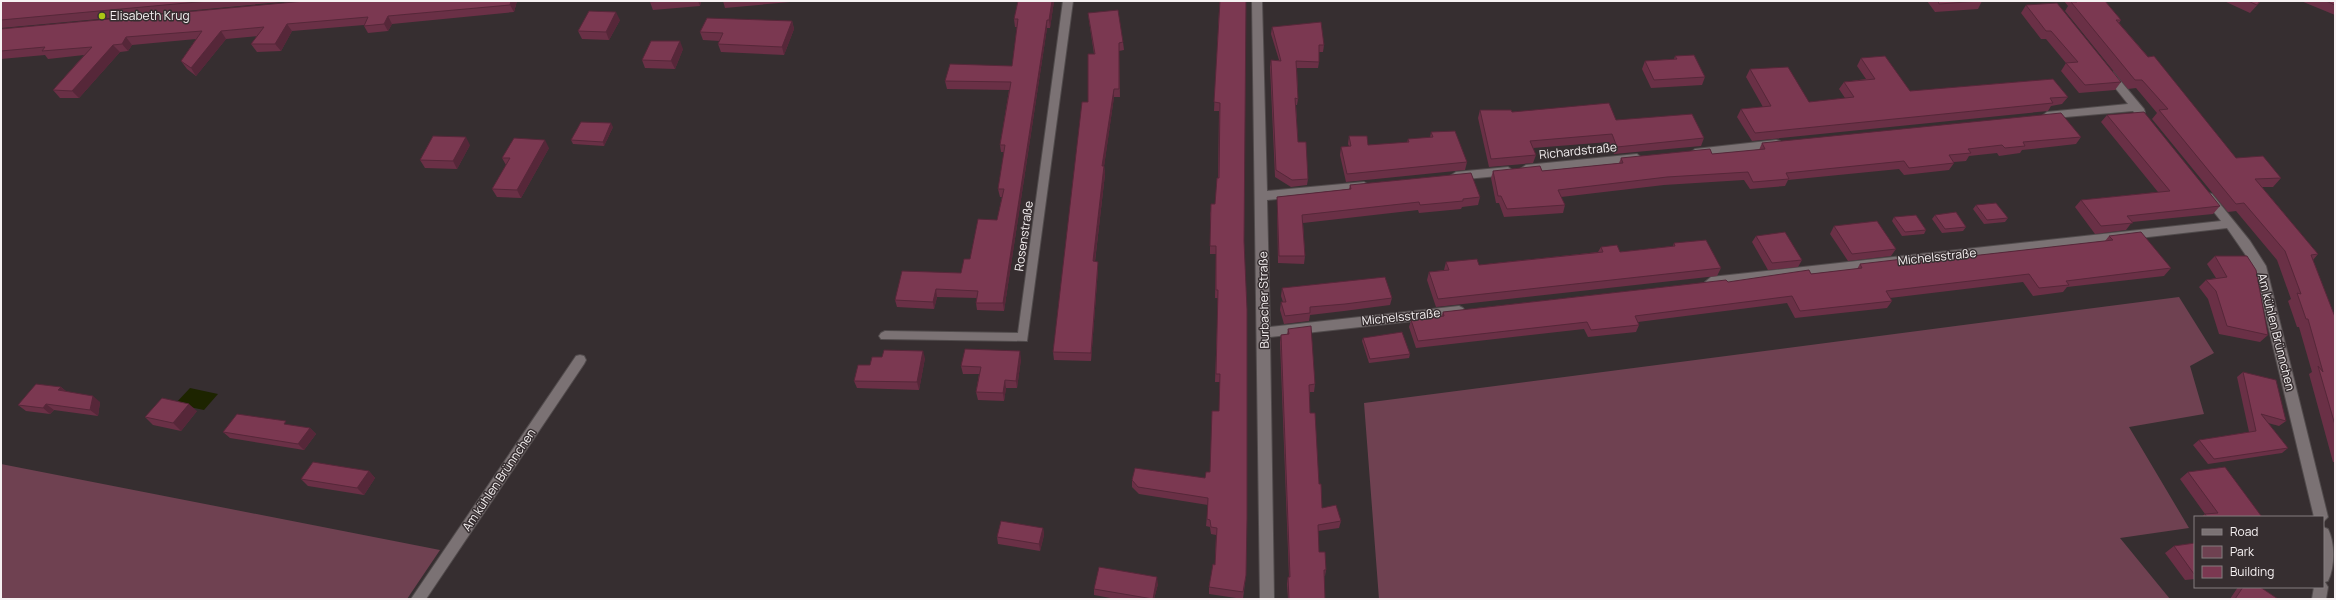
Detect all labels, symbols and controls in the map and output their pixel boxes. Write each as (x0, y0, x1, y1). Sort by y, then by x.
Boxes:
place label: Elisabeth Krug (110, 7, 190, 24)
marker: Elisabeth Krug (97, 11, 107, 21)
street label: Richardstraße (1538, 138, 1618, 163)
street label: Rosenstraße (1010, 200, 1037, 272)
street label: Michelsstraße (1897, 244, 1977, 269)
street label: Burbacher Straße (1254, 251, 1273, 349)
street label: Am kühlen Brünnchen (2254, 271, 2299, 392)
street label: Michelsstraße (1361, 304, 1441, 329)
street label: Am kühlen Brünnchen (458, 425, 539, 534)
legend (2194, 516, 2324, 588)
text: Road (2230, 523, 2258, 540)
text: Park (2230, 543, 2255, 560)
text: Building (2230, 563, 2274, 580)

